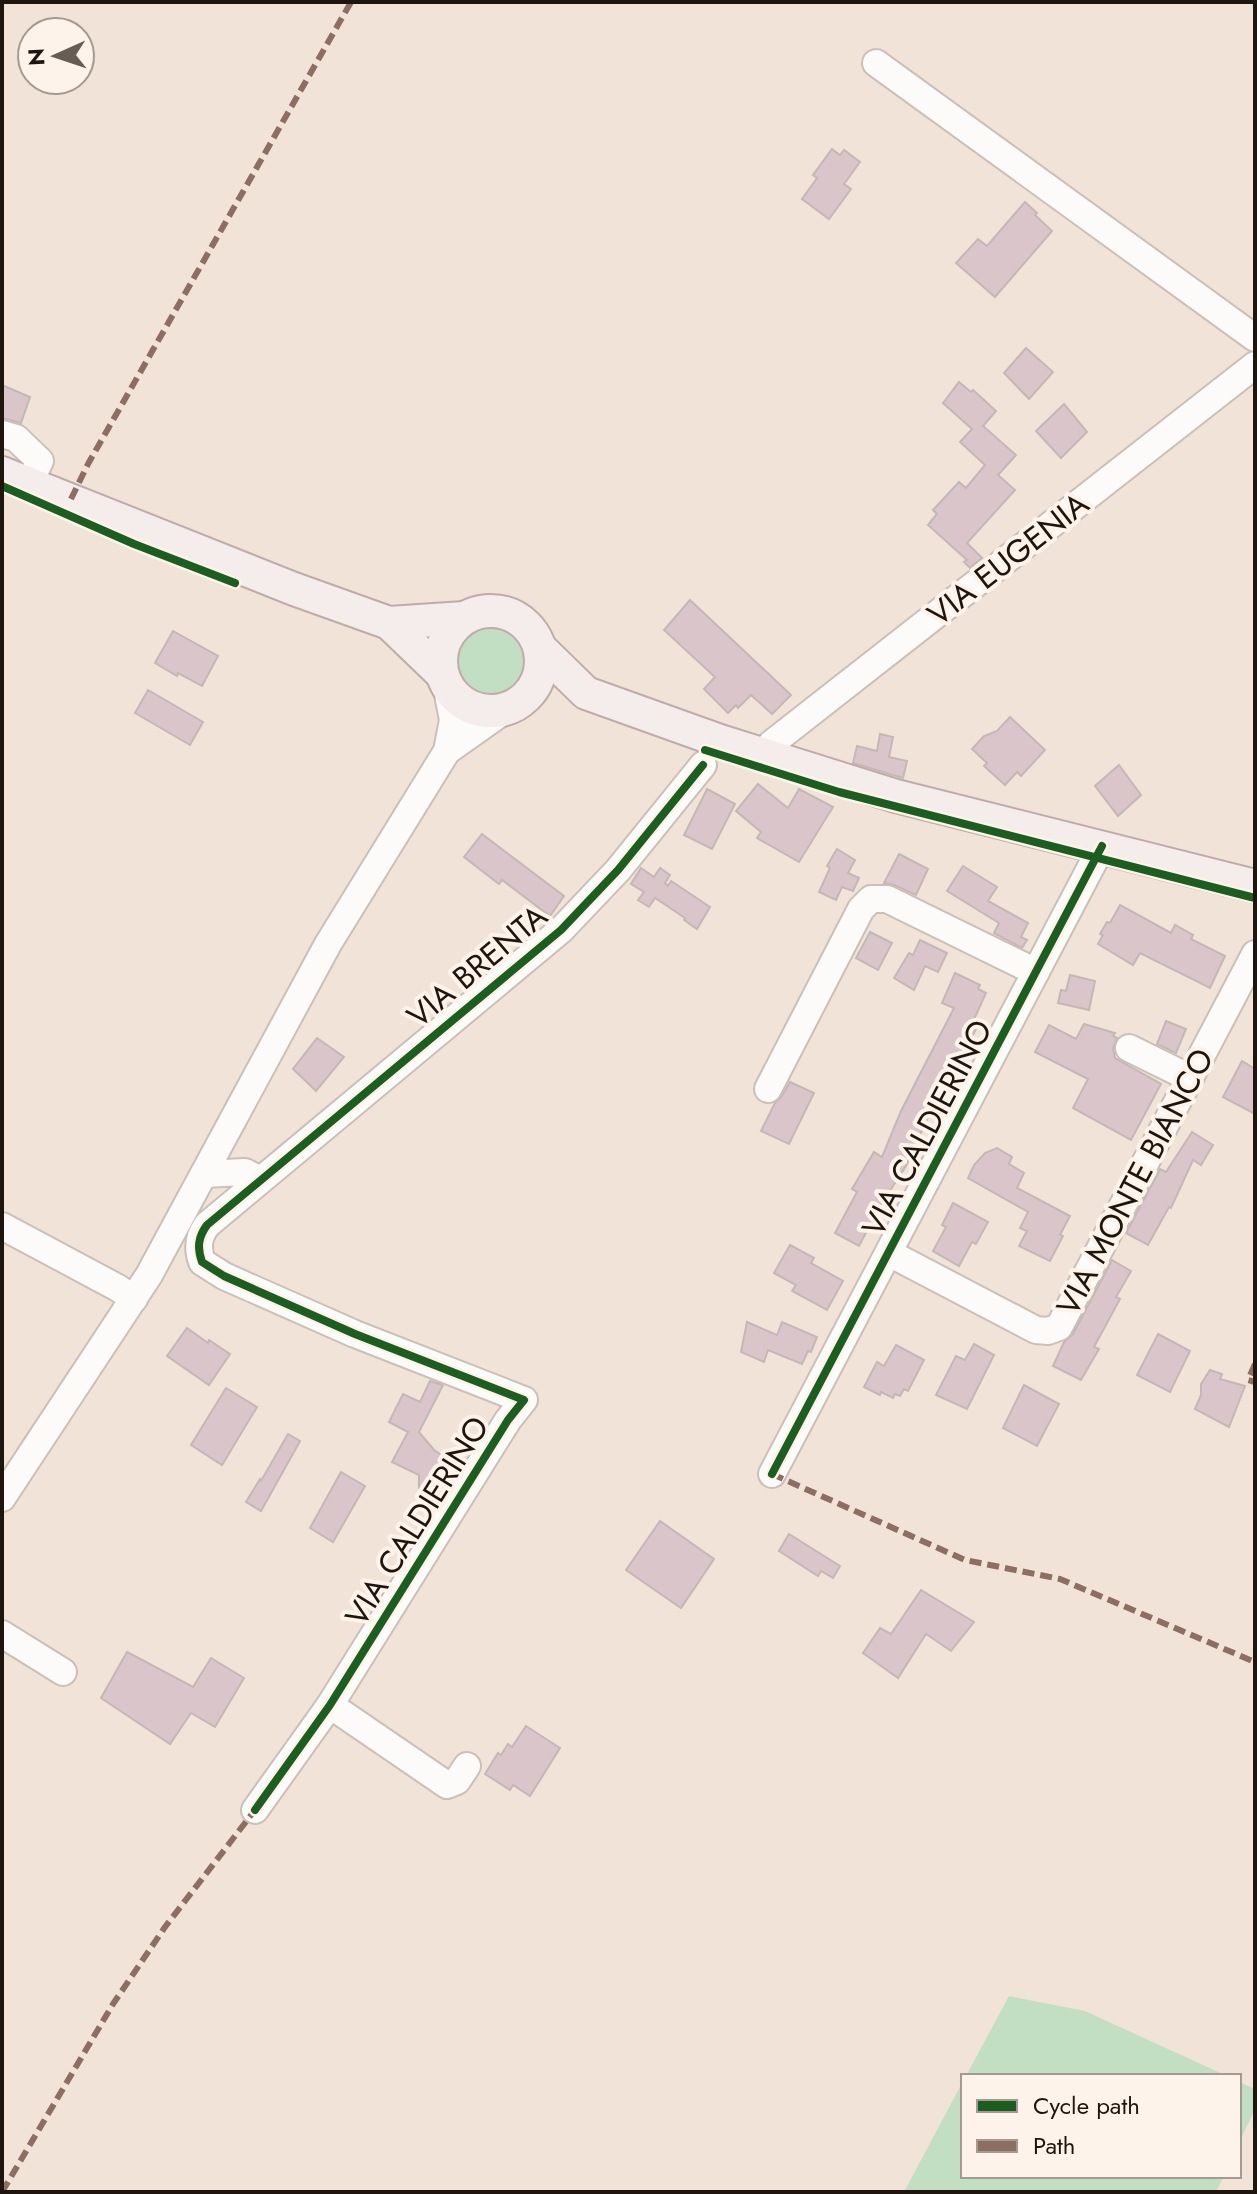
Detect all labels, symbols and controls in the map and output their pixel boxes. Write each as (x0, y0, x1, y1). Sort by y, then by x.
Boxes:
north arrow (16, 16, 96, 96)
text: N (20, 47, 52, 67)
street label: VIA EUGENIA (918, 481, 1098, 637)
street label: VIA BRENTA (397, 894, 557, 1038)
street label: VIA CALDIERINO (850, 1011, 1004, 1245)
street label: VIA MONTE BIANCO (1045, 1040, 1225, 1324)
street label: VIA CALDIERINO (334, 1407, 500, 1635)
legend (961, 2074, 1241, 2178)
text: Cycle path (1033, 2088, 1140, 2123)
text: Path (1033, 2128, 1075, 2163)

